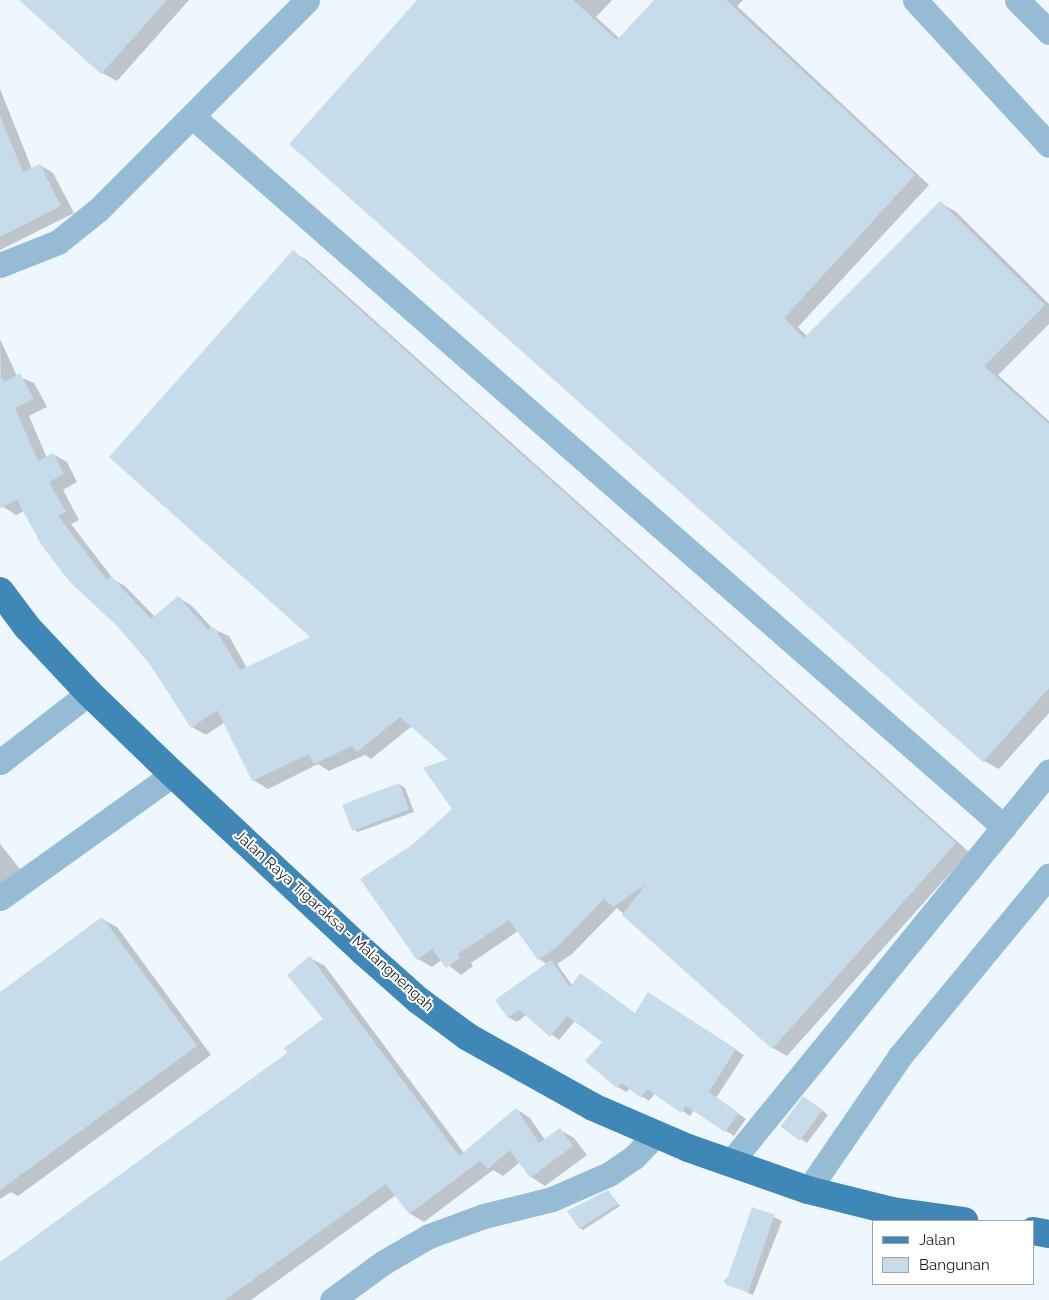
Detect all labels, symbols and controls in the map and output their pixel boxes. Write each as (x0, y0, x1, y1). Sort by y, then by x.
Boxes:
street label: Jalan Raya Tigaraksa - Malangnengah (231, 827, 437, 1015)
legend (872, 1220, 1034, 1285)
text: Jalan (919, 1231, 955, 1249)
text: Bangunan (919, 1256, 990, 1274)

